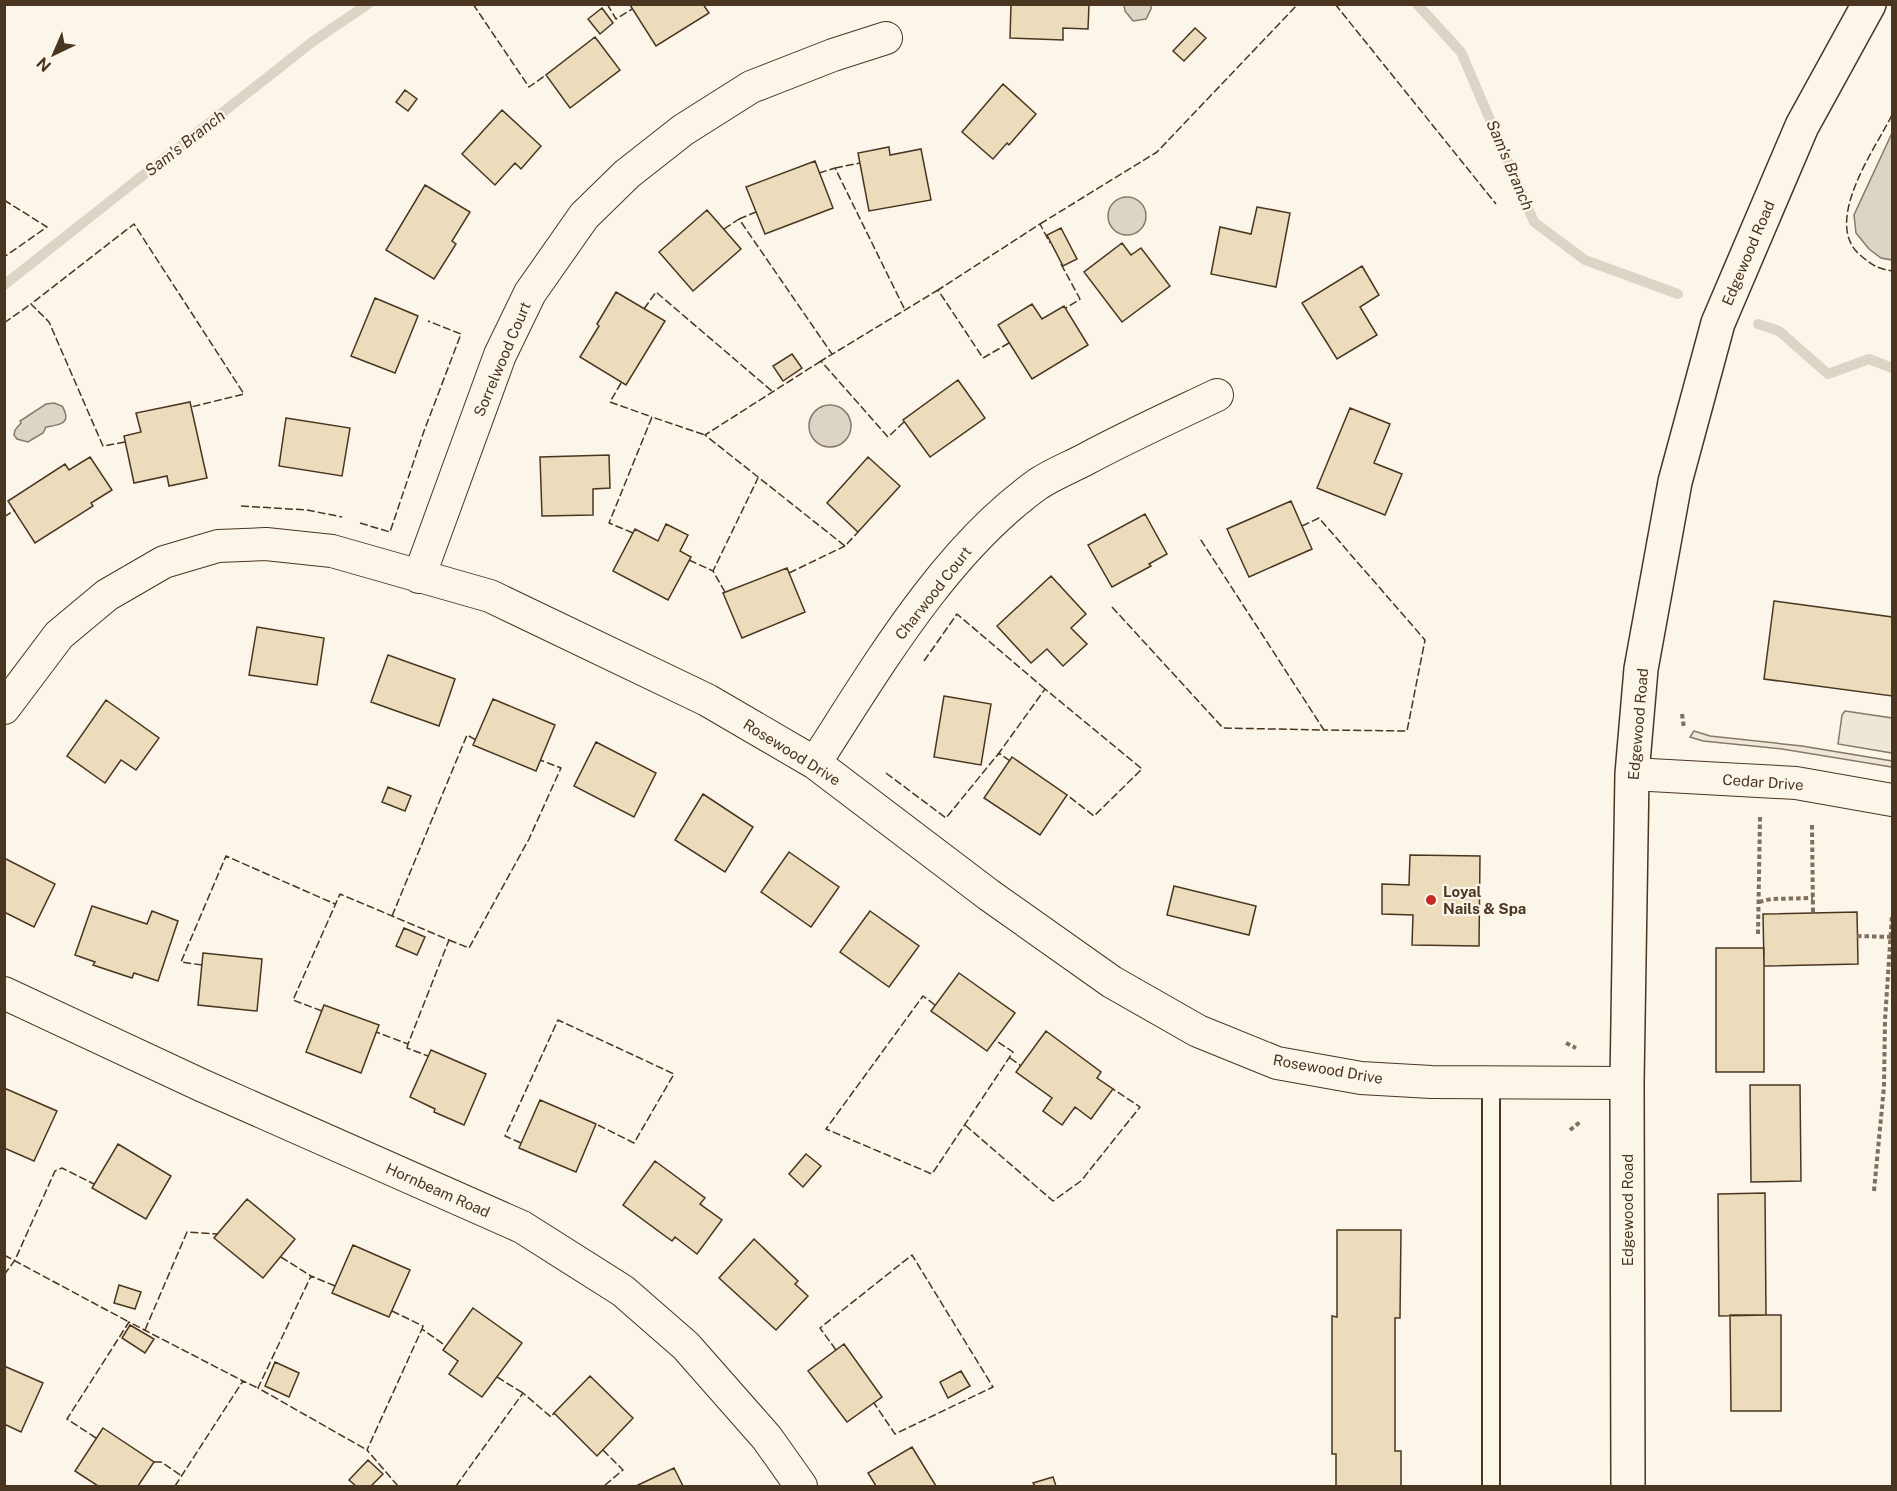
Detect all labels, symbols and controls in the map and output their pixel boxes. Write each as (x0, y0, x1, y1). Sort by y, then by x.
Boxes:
north arrow (24, 24, 84, 84)
text: N (33, 53, 55, 76)
water label: Sam's Branch (141, 106, 229, 180)
water label: Sam's Branch (1482, 117, 1538, 213)
street label: Edgewood Road (1718, 198, 1778, 308)
street label: Sorrelwood Court (470, 299, 534, 419)
street label: Charwood Court (891, 543, 975, 643)
street label: Edgewood Road (1625, 667, 1651, 781)
street label: Rosewood Drive (740, 715, 844, 789)
street label: Cedar Drive (1722, 771, 1804, 793)
place label: Loyal Nails & Spa (1443, 883, 1526, 917)
marker: Loyal Nails & Spa (1424, 893, 1438, 907)
street label: Rosewood Drive (1272, 1051, 1384, 1087)
street label: Edgewood Road (1619, 1154, 1636, 1266)
street label: Hornbeam Road (383, 1159, 493, 1221)

